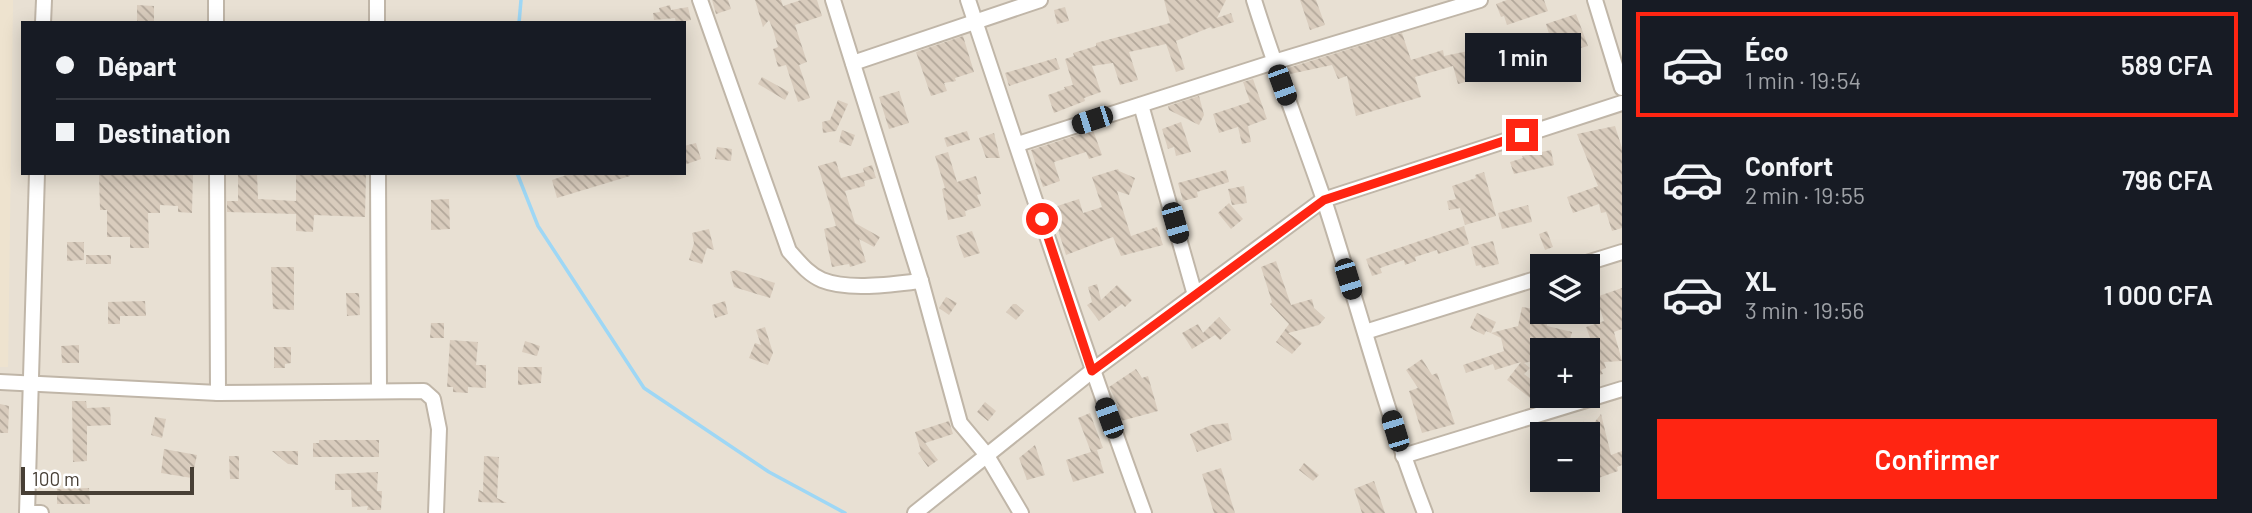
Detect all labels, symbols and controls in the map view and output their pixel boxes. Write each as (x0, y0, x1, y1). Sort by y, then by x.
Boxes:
callout: 1 min (1464, 33, 1580, 82)
icon: car (1661, 33, 1724, 96)
text: Éco (1745, 35, 1788, 66)
text: 1 min (1498, 43, 1548, 71)
text: 589 CFA (2121, 49, 2213, 80)
text: Départ (98, 50, 177, 81)
car (1265, 62, 1300, 108)
text: 1 min · 19:54 (1745, 66, 1861, 94)
car (1069, 104, 1116, 136)
text: Destination (98, 117, 231, 148)
route end (1506, 119, 1538, 151)
icon: car (1661, 148, 1724, 211)
text: Confort (1745, 150, 1833, 181)
text: 796 CFA (2122, 164, 2213, 195)
text: 2 min · 19:55 (1745, 181, 1865, 209)
car (1160, 200, 1191, 246)
route start (1026, 203, 1058, 235)
map controls (1530, 254, 1600, 492)
button: layers (1530, 254, 1600, 324)
car (1332, 256, 1365, 302)
icon: car (1661, 263, 1724, 326)
text: XL (1745, 265, 1776, 296)
text: 1 000 CFA (2104, 279, 2213, 310)
text: 3 min · 19:56 (1745, 296, 1864, 324)
button: + (1530, 338, 1600, 408)
car (1092, 395, 1127, 441)
car (1379, 408, 1412, 454)
button: Confirmer (1657, 419, 2217, 499)
button: − (1530, 422, 1600, 492)
scale bar (21, 464, 194, 496)
text: 100 m (32, 467, 80, 490)

